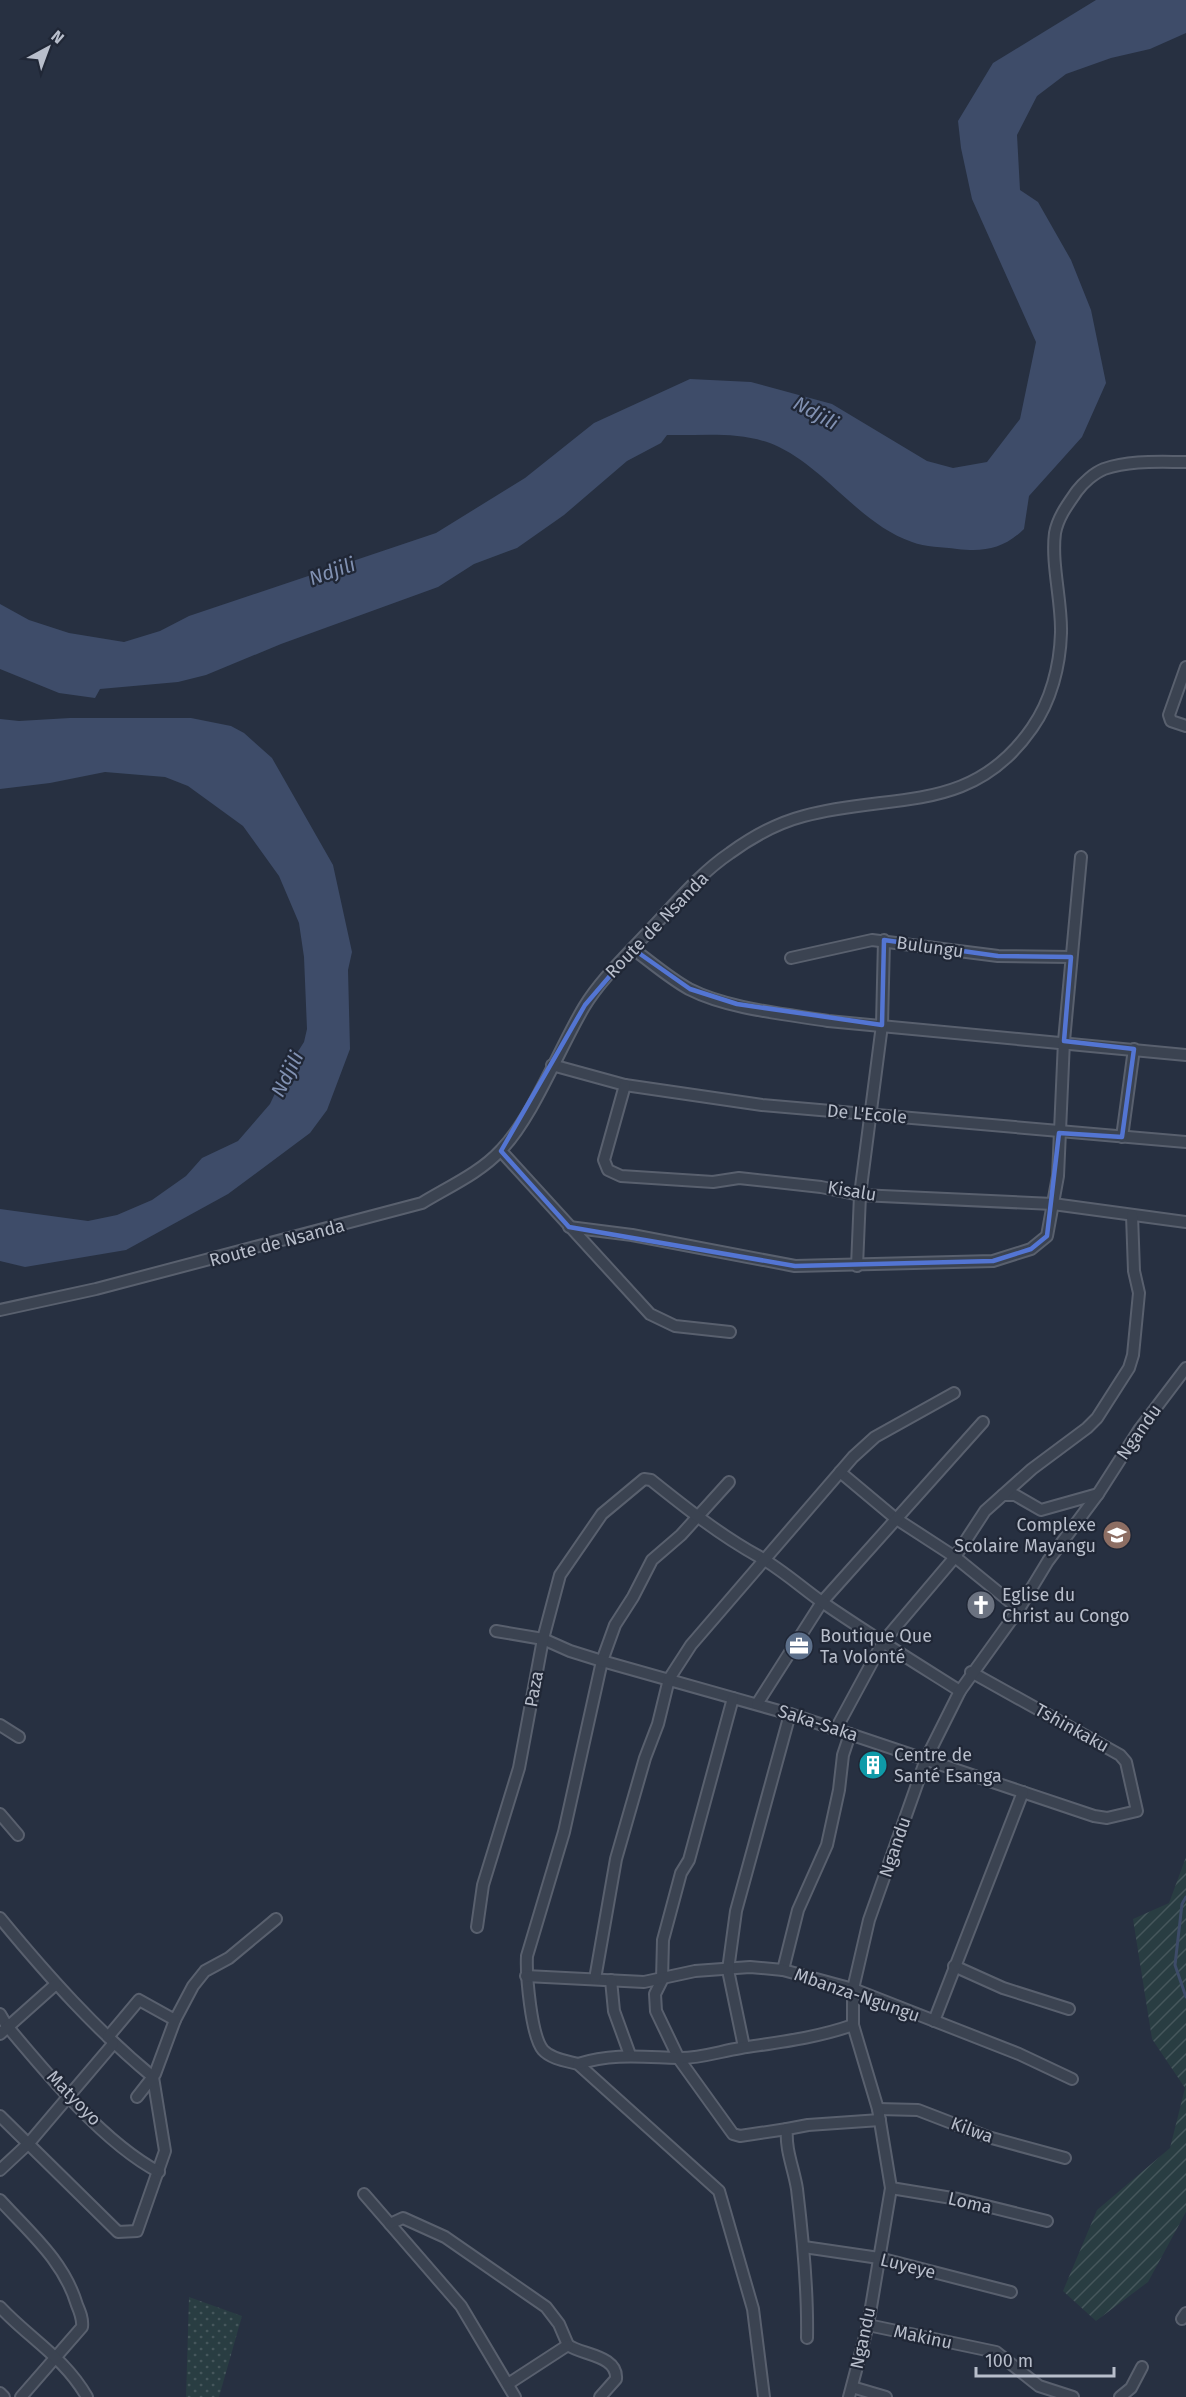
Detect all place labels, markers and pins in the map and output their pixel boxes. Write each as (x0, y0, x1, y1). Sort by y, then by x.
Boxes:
place label: Complexe Scolaire Mayangu (954, 1514, 1096, 1557)
school or university icon: Complexe Scolaire Mayangu (1101, 1519, 1133, 1551)
place label: Eglise du Christ au Congo (1002, 1584, 1130, 1627)
church icon: Eglise du Christ au Congo (965, 1589, 997, 1621)
place label: Boutique Que Ta Volonté (820, 1625, 932, 1668)
office icon: Boutique Que Ta Volonté (783, 1630, 815, 1662)
place label: Centre de Santé Esanga (894, 1744, 1002, 1787)
building icon: Centre de Santé Esanga (857, 1749, 889, 1781)

